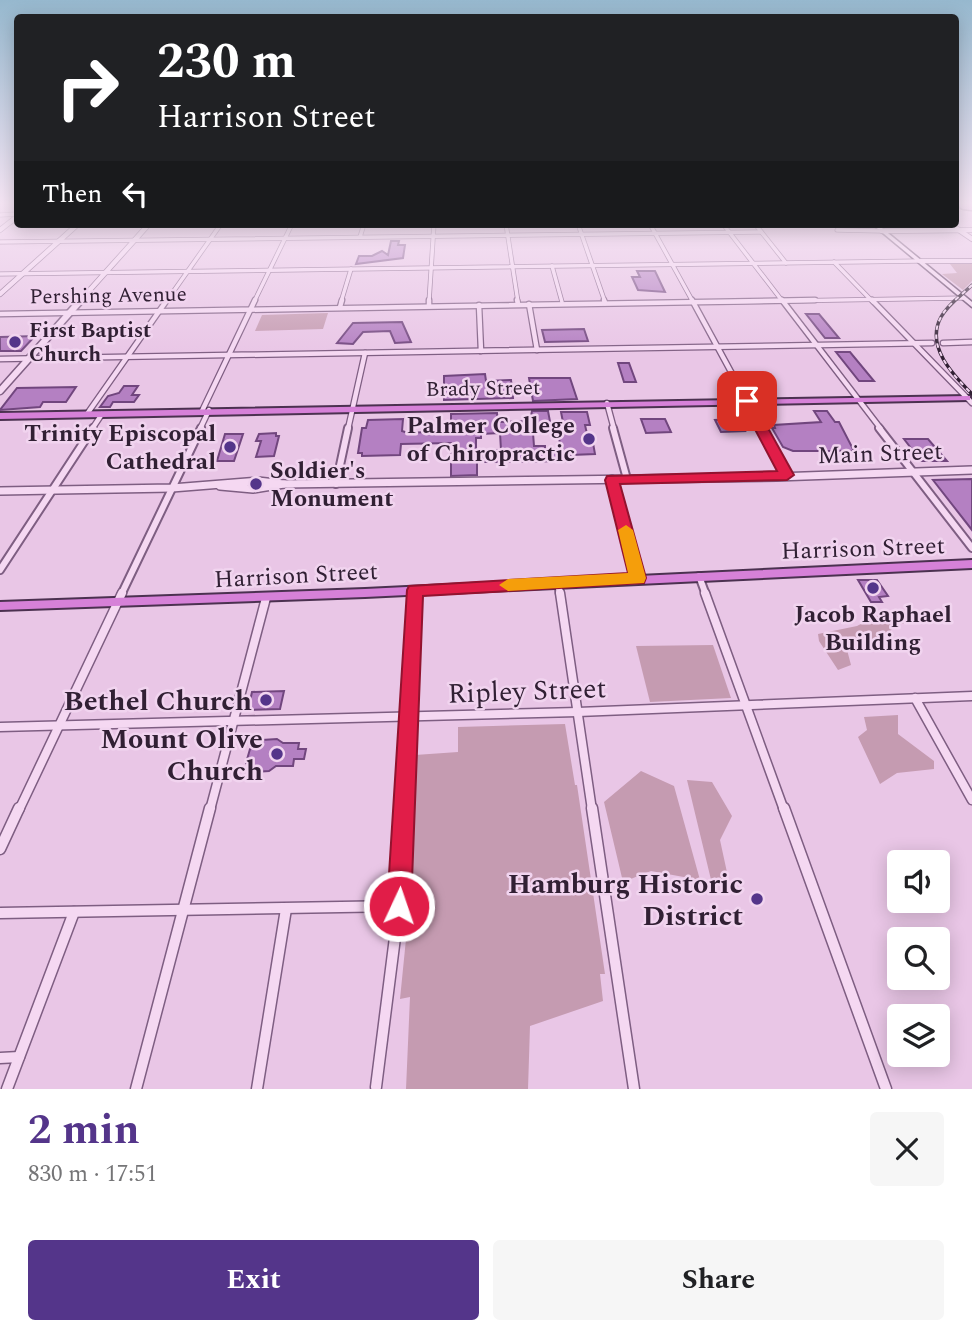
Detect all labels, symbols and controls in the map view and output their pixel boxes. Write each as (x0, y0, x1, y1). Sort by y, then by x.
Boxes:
text: 230 m (157, 25, 296, 100)
icon: right (42, 42, 133, 133)
text: Harrison Street (157, 93, 376, 142)
text: Then (42, 174, 102, 214)
icon: left (116, 175, 154, 213)
street label: Pershing Avenue (29, 279, 187, 313)
place label: First Baptist Church (29, 315, 151, 371)
marker: First Baptist Church (7, 334, 23, 350)
pin (717, 371, 777, 431)
street label: Brady Street (425, 372, 541, 406)
icon: arrive (728, 382, 766, 420)
place label: Palmer College of Chiropractic (407, 408, 575, 472)
place label: Trinity Episcopal Cathedral (24, 416, 216, 480)
marker: Palmer College of Chiropractic (581, 431, 597, 447)
street label: Main Street (817, 434, 943, 474)
marker: Trinity Episcopal Cathedral (222, 439, 238, 455)
place label: Soldier's Monument (270, 453, 394, 517)
marker: Soldier's Monument (248, 476, 264, 492)
street label: Harrison Street (780, 528, 946, 570)
street label: Harrison Street (213, 554, 379, 598)
marker: Jacob Raphael Building (865, 580, 881, 596)
place label: Jacob Raphael Building (794, 597, 952, 661)
street label: Ripley Street (447, 667, 607, 716)
place label: Bethel Church (63, 680, 252, 723)
marker: Bethel Church (258, 692, 274, 708)
place label: Mount Olive Church (100, 718, 263, 793)
marker: Mount Olive Church (269, 746, 285, 762)
map controls (887, 850, 950, 1067)
button: sound (887, 850, 950, 913)
place label: Hamburg Historic District (508, 863, 743, 938)
position arrow (362, 869, 436, 943)
marker: Hamburg Historic District (749, 891, 765, 907)
button: search (887, 927, 950, 990)
button: layers (887, 1004, 950, 1067)
text: 2 min (28, 1099, 140, 1162)
button: close (870, 1112, 944, 1186)
text: 830 m · 17:51 (28, 1157, 157, 1192)
button: Exit (28, 1240, 479, 1320)
button: Share (493, 1240, 944, 1320)

